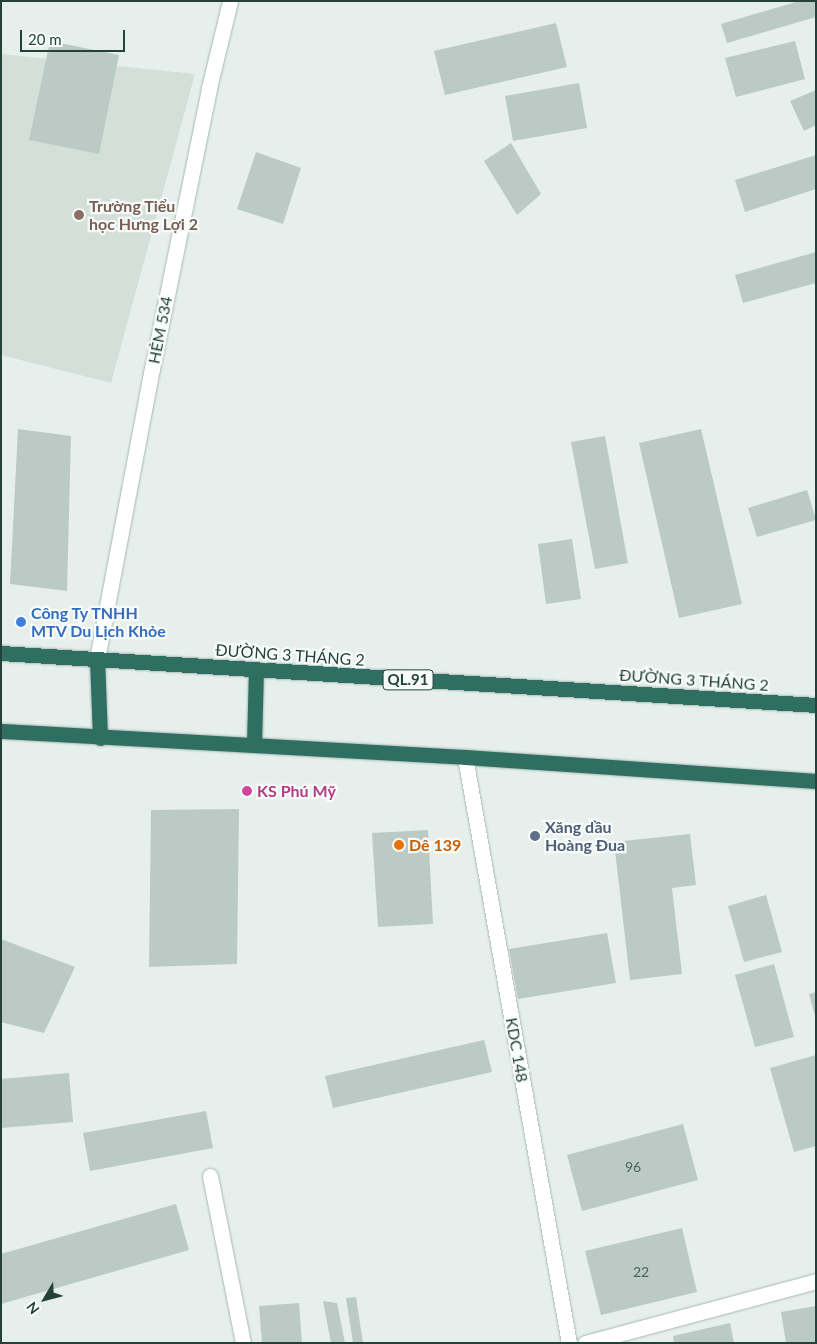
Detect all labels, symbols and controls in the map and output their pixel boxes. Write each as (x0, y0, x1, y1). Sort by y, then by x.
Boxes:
scale bar (22, 20, 128, 52)
text: 20 m (28, 30, 62, 48)
place label: Trường Tiểu học Hưng Lợi 2 (89, 196, 198, 234)
marker: Trường Tiểu học Hưng Lợi 2 (73, 209, 85, 221)
street label: HẺM 534 (144, 295, 176, 365)
place label: Công Ty TNHH MTV Du Lịch Khỏe (31, 603, 166, 641)
marker: Công Ty TNHH MTV Du Lịch Khỏe (15, 616, 27, 628)
street label: ĐƯỜNG 3 THÁNG 2 (214, 640, 366, 670)
street label: ĐƯỜNG 3 THÁNG 2 (618, 665, 770, 695)
road number: QL.91 (382, 668, 434, 692)
place label: KS Phú Mỹ (257, 781, 336, 801)
marker: KS Phú Mỹ (241, 785, 253, 797)
place label: Xăng dầu Hoàng Đua (545, 817, 625, 855)
marker: Xăng dầu Hoàng Đua (529, 830, 541, 842)
place label: Dê 139 (409, 835, 461, 855)
marker: Dê 139 (393, 839, 405, 851)
street label: KDC 148 (502, 1016, 532, 1084)
house number: 96 (625, 1159, 641, 1175)
house number: 22 (633, 1264, 649, 1280)
north arrow (20, 1274, 70, 1324)
text: N (23, 1299, 43, 1318)

